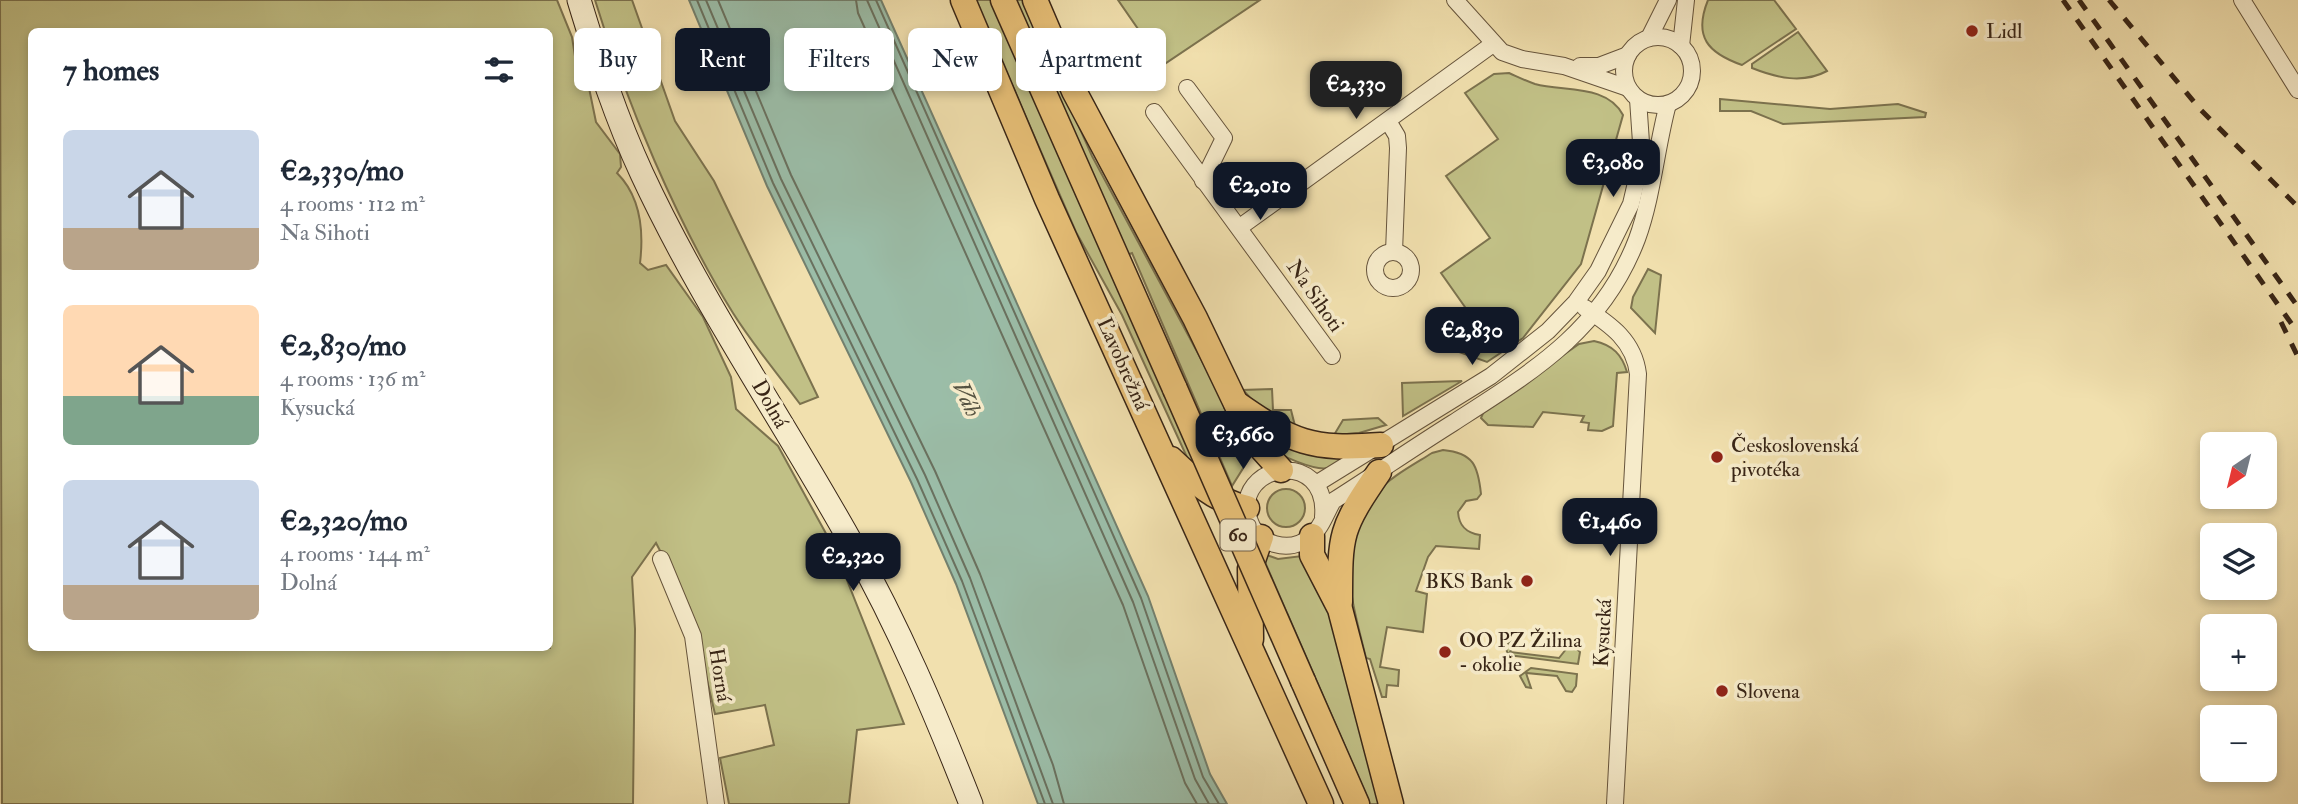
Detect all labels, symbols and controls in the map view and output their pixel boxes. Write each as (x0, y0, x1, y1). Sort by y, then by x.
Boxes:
place label: Lidl (1986, 18, 2023, 45)
marker: Lidl (1964, 23, 1980, 39)
chip: Buy (574, 28, 661, 91)
chip: Rent (675, 28, 770, 91)
chip: Filters (784, 28, 894, 91)
chip: New (908, 28, 1002, 91)
chip: Apartment (1016, 28, 1166, 91)
icon: filters (480, 51, 518, 89)
text: 7 homes (63, 52, 159, 89)
pin: €2,330 (1299, 61, 1413, 121)
text: €2,330 (1326, 69, 1386, 98)
pin: €3,080 (1556, 140, 1670, 199)
text: €3,080 (1582, 147, 1644, 176)
text: €2,330/mo (280, 152, 404, 189)
icon: home (119, 158, 203, 242)
pin: €2,010 (1203, 162, 1317, 222)
text: €2,010 (1229, 170, 1291, 199)
text: 4 rooms · 112 m² (280, 189, 425, 218)
text: Na Sihoti (280, 218, 370, 247)
street label: Na Sihoti (1280, 255, 1350, 338)
pin: €2,830 (1415, 308, 1529, 367)
street label: Ľavobrežná (1091, 313, 1156, 415)
text: €2,830 (1441, 315, 1503, 344)
text: €2,830/mo (280, 327, 406, 364)
icon: home (119, 333, 203, 417)
text: 4 rooms · 136 m² (280, 364, 426, 393)
street label: Dolná (745, 375, 795, 434)
water label: Váh (946, 376, 988, 422)
text: Kysucká (280, 393, 355, 422)
pin: €3,660 (1186, 412, 1300, 471)
text: €3,660 (1212, 419, 1274, 448)
place label: Československá pivotéka (1730, 432, 1859, 483)
north arrow (2200, 432, 2277, 509)
map controls (2200, 432, 2277, 782)
marker: Československá pivotéka (1709, 449, 1725, 465)
pin: €1,460 (1553, 498, 1667, 558)
text: €2,320/mo (280, 502, 407, 539)
text: €1,460 (1578, 506, 1642, 535)
icon: home (119, 508, 203, 592)
road number: 60 (1220, 520, 1256, 550)
button: layers (2200, 523, 2277, 600)
pin: €2,320 (796, 534, 910, 593)
text: 4 rooms · 144 m² (280, 539, 430, 568)
text: €2,320 (822, 541, 884, 570)
text: Dolná (280, 568, 337, 597)
place label: BKS Bank (1425, 568, 1513, 595)
marker: BKS Bank (1519, 573, 1535, 589)
street label: Kysucká (1588, 598, 1618, 668)
button: + (2200, 614, 2277, 691)
place label: OO PZ Žilina - okolie (1459, 627, 1582, 678)
marker: OO PZ Žilina - okolie (1437, 644, 1453, 660)
street label: Horná (702, 646, 738, 704)
place label: Slovena (1736, 678, 1800, 705)
marker: Slovena (1714, 683, 1730, 699)
button: − (2200, 705, 2277, 782)

